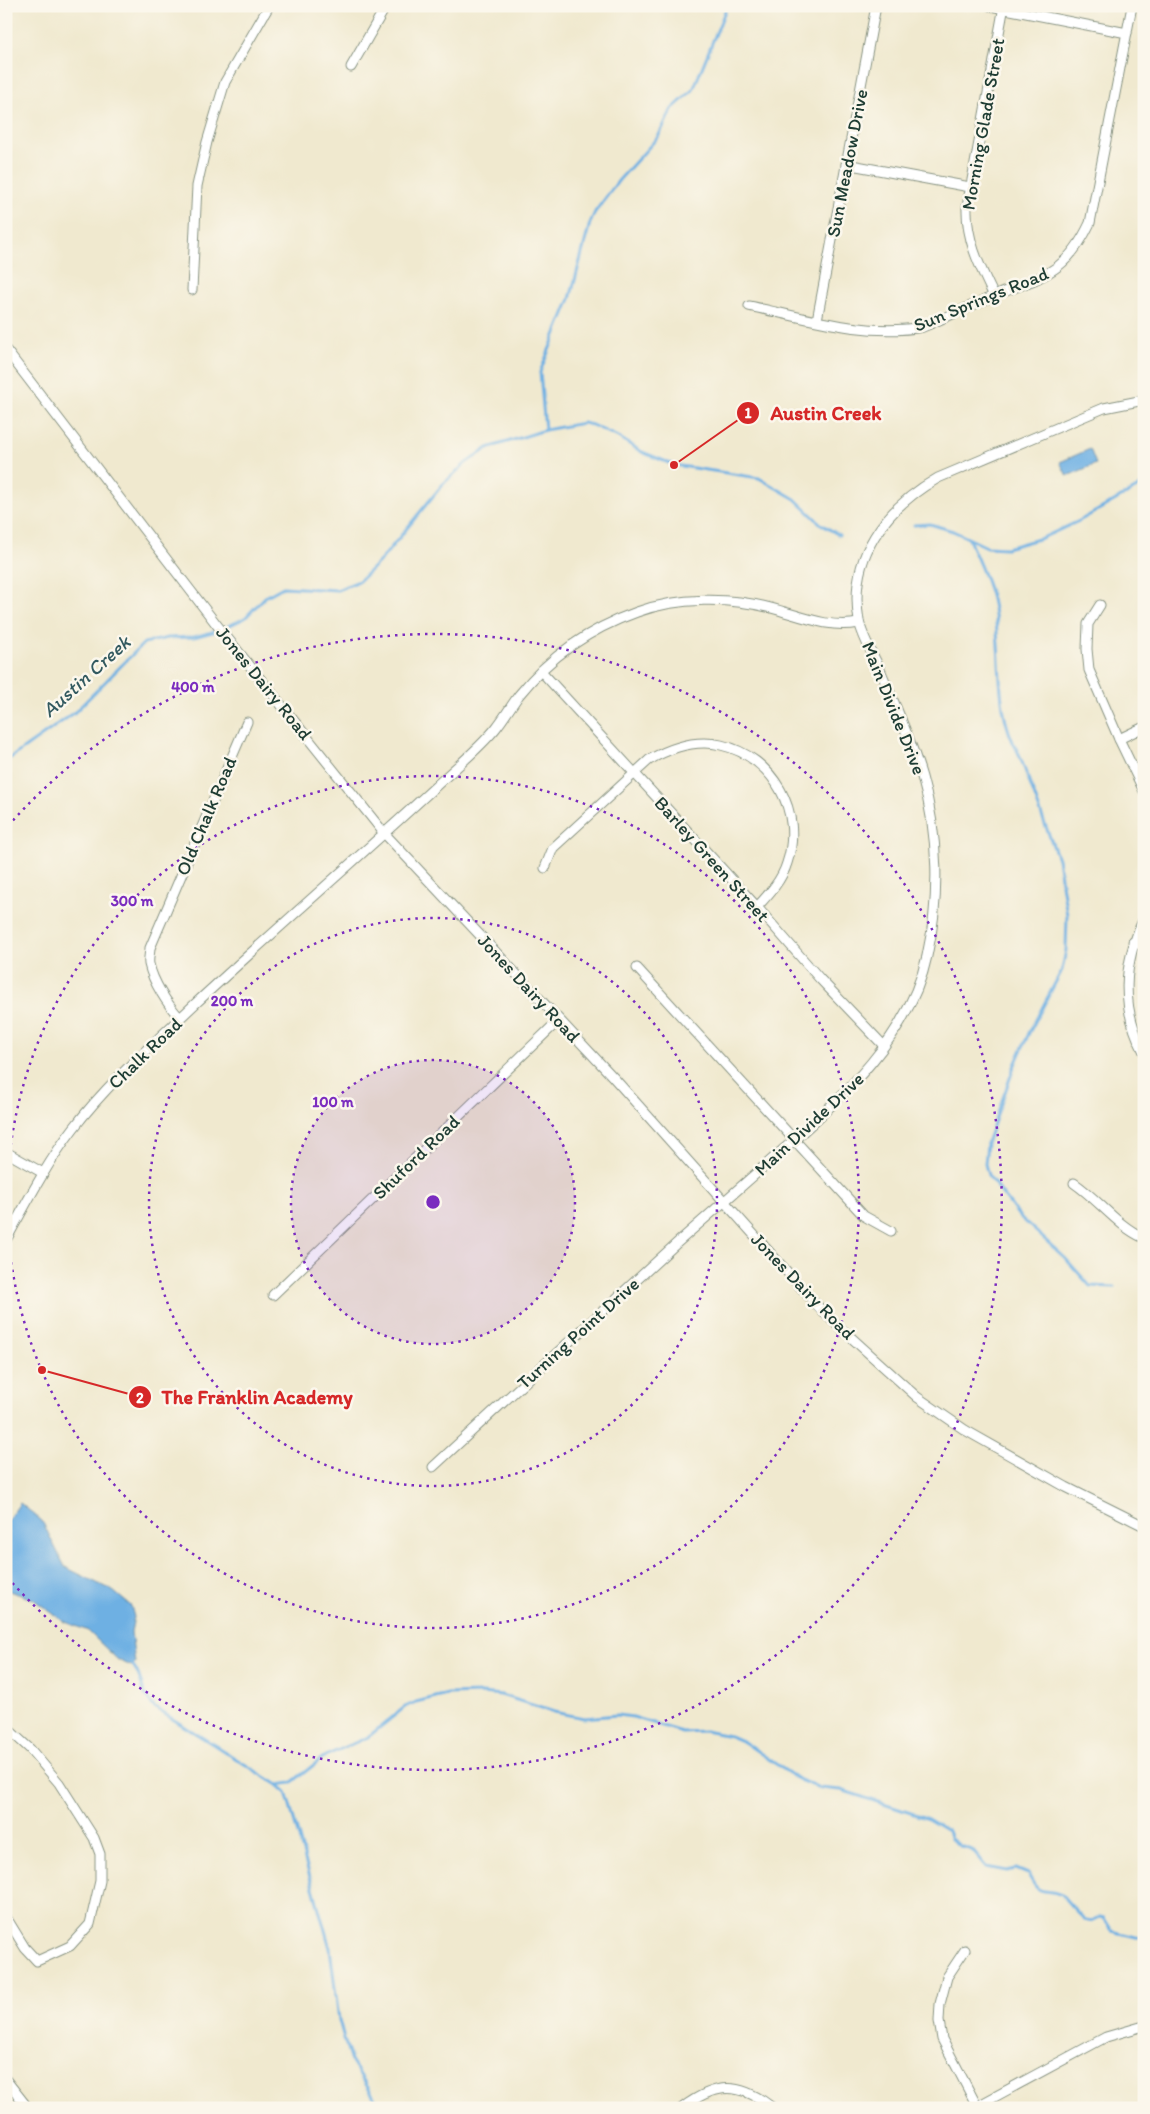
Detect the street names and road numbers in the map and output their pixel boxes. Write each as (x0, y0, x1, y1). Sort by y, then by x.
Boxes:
street label: Morning Glade Street (957, 36, 1009, 212)
street label: Sun Meadow Drive (821, 87, 873, 239)
street label: Sun Springs Road (910, 261, 1052, 337)
street label: Jones Dairy Road (211, 621, 317, 745)
street label: Main Divide Drive (857, 638, 931, 778)
street label: Old Chalk Road (171, 753, 242, 879)
street label: Barley Green Street (649, 791, 775, 927)
street label: Jones Dairy Road (473, 929, 585, 1047)
street label: Chalk Road (103, 1012, 187, 1094)
street label: Main Divide Drive (749, 1067, 869, 1181)
street label: Shuford Road (368, 1110, 464, 1204)
street label: Jones Dairy Road (746, 1228, 860, 1344)
street label: Turning Point Drive (512, 1272, 644, 1394)

